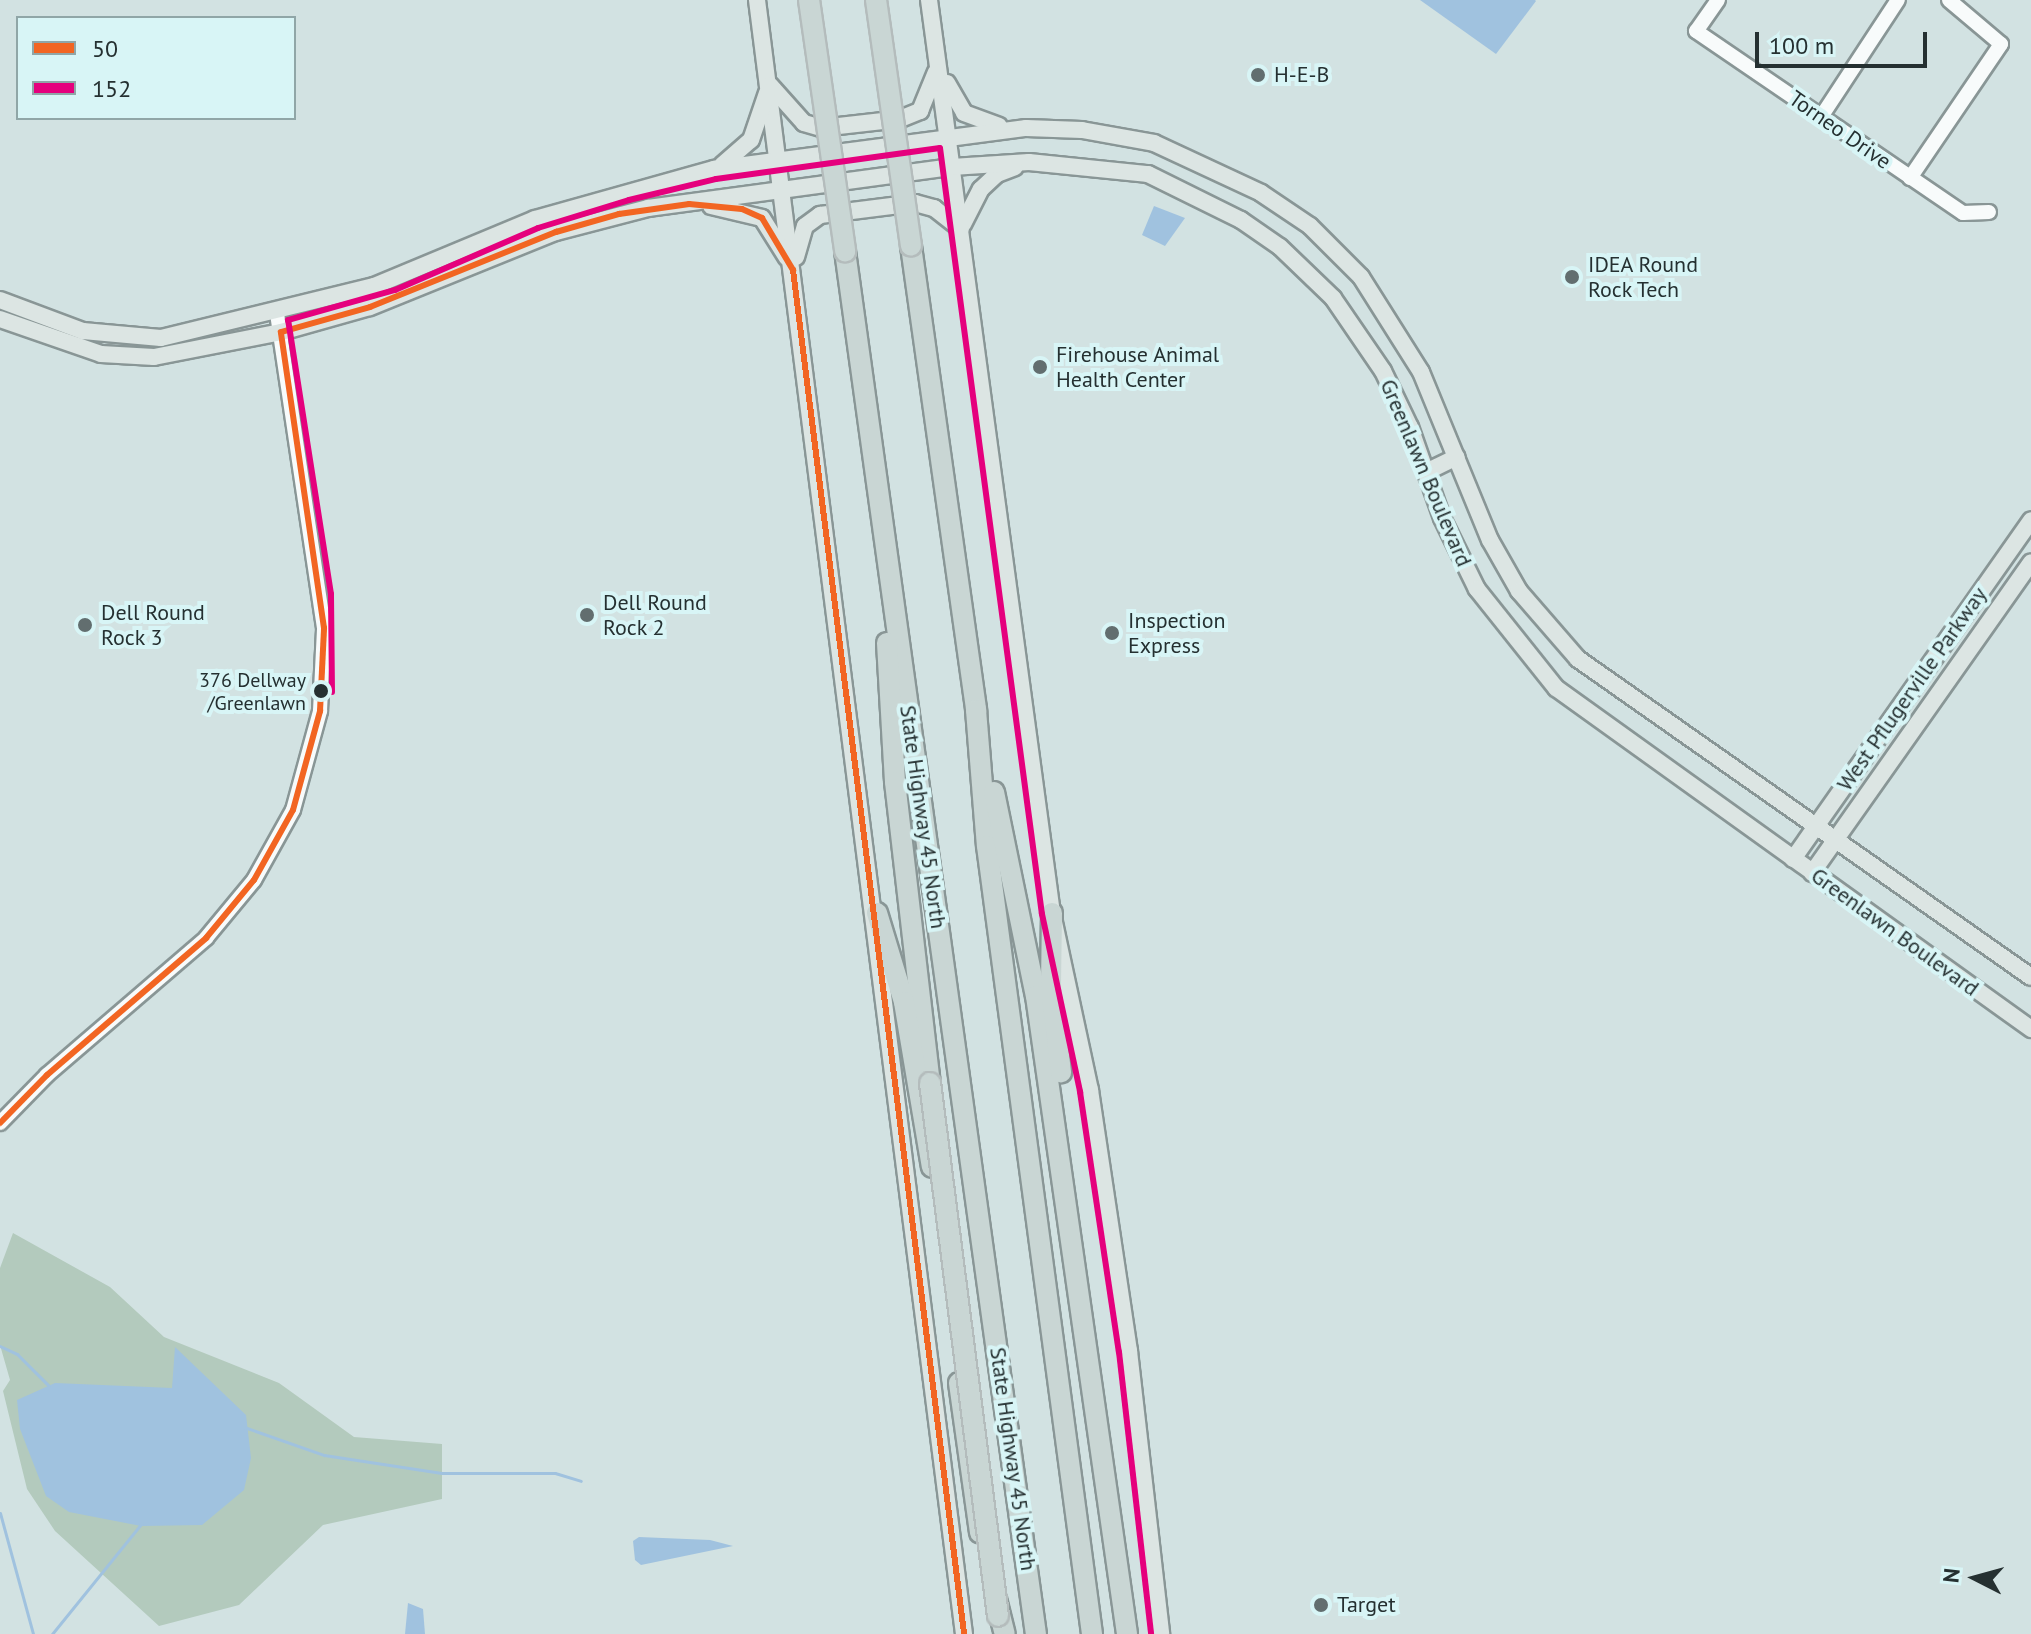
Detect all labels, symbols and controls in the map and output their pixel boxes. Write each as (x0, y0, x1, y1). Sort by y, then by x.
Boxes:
legend (16, 16, 296, 120)
scale bar (1759, 16, 1931, 66)
text: 100 m (1769, 30, 1834, 61)
text: 50 (92, 33, 118, 64)
place label: H-E-B (1274, 62, 1329, 88)
marker: H-E-B (1249, 66, 1267, 84)
text: 152 (92, 73, 131, 104)
street label: Torneo Drive (1784, 85, 1896, 175)
place label: IDEA Round Rock Tech (1588, 251, 1699, 302)
marker: IDEA Round Rock Tech (1563, 268, 1581, 286)
place label: Firehouse Animal Health Center (1056, 341, 1220, 392)
marker: Firehouse Animal Health Center (1031, 358, 1049, 376)
street label: Greenlawn Boulevard (1375, 375, 1477, 571)
street label: West Pflugerville Parkway (1832, 582, 1992, 796)
place label: Dell Round Rock 2 (603, 589, 707, 640)
place label: Dell Round Rock 3 (101, 599, 205, 650)
marker: Dell Round Rock 2 (578, 606, 596, 624)
place label: Inspection Express (1128, 607, 1226, 658)
marker: Dell Round Rock 3 (76, 616, 94, 634)
marker: Inspection Express (1103, 624, 1121, 642)
place label: 376 Dellway /Greenlawn (199, 668, 306, 715)
marker: 376 Dellway /Greenlawn (313, 683, 329, 699)
street label: State Highway 45 North (894, 703, 952, 931)
street label: Greenlawn Boulevard (1806, 862, 1984, 1002)
street label: State Highway 45 North (984, 1345, 1042, 1573)
north arrow (1935, 1538, 2015, 1618)
text: N (1936, 1567, 1966, 1584)
place label: Target (1337, 1592, 1396, 1618)
marker: Target (1312, 1596, 1330, 1614)

